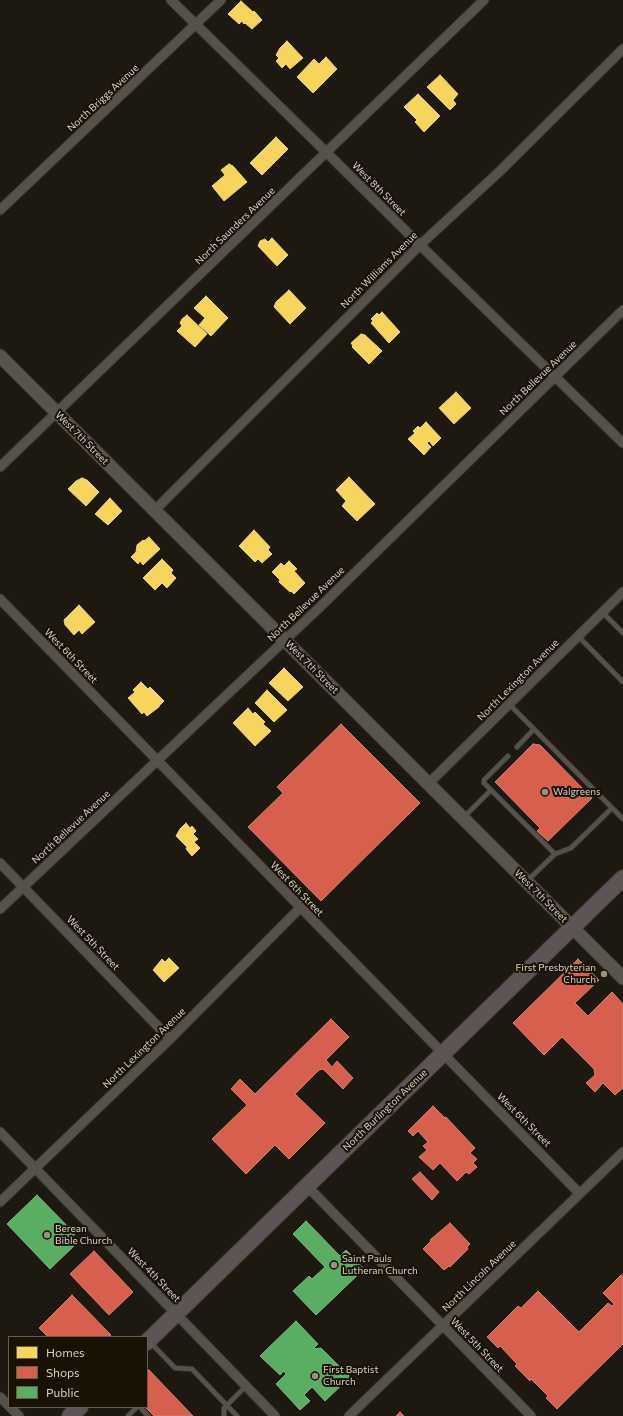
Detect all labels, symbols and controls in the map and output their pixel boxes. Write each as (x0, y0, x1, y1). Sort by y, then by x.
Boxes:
street label: North Briggs Avenue (65, 62, 141, 134)
street label: West 8th Street (350, 160, 408, 218)
street label: North Saunders Avenue (193, 185, 277, 267)
street label: North Williams Avenue (338, 229, 420, 311)
street label: North Bellevue Avenue (497, 338, 579, 418)
street label: West 7th Street (53, 409, 111, 467)
street label: North Bellevue Avenue (265, 564, 347, 644)
street label: West 6th Street (42, 626, 100, 686)
street label: North Lexington Avenue (475, 637, 561, 723)
street label: West 7th Street (283, 638, 341, 696)
place label: Walgreens (553, 786, 601, 798)
marker: Walgreens (540, 787, 550, 797)
street label: North Bellevue Avenue (29, 788, 113, 866)
street label: West 6th Street (268, 859, 326, 919)
street label: West 7th Street (512, 867, 570, 925)
street label: West 5th Street (64, 913, 122, 973)
place label: First Presbyterian Church (516, 962, 596, 986)
marker: First Presbyterian Church (599, 969, 609, 979)
street label: North Lexington Avenue (100, 1005, 188, 1091)
street label: North Burlington Avenue (340, 1067, 430, 1153)
street label: West 6th Street (495, 1091, 553, 1149)
place label: Berean Bible Church (55, 1223, 112, 1246)
marker: Berean Bible Church (42, 1230, 52, 1240)
street label: North Lincoln Avenue (440, 1238, 518, 1314)
street label: West 4th Street (125, 1245, 183, 1305)
place label: Saint Pauls Lutheran Church (342, 1253, 418, 1276)
marker: Saint Pauls Lutheran Church (329, 1260, 339, 1270)
street label: West 5th Street (448, 1315, 506, 1375)
legend (8, 1336, 148, 1408)
text: Homes (46, 1345, 84, 1359)
place label: First Baptist Church (323, 1364, 378, 1388)
text: Shops (46, 1365, 80, 1379)
marker: First Baptist Church (310, 1371, 320, 1381)
text: Public (46, 1385, 79, 1399)

